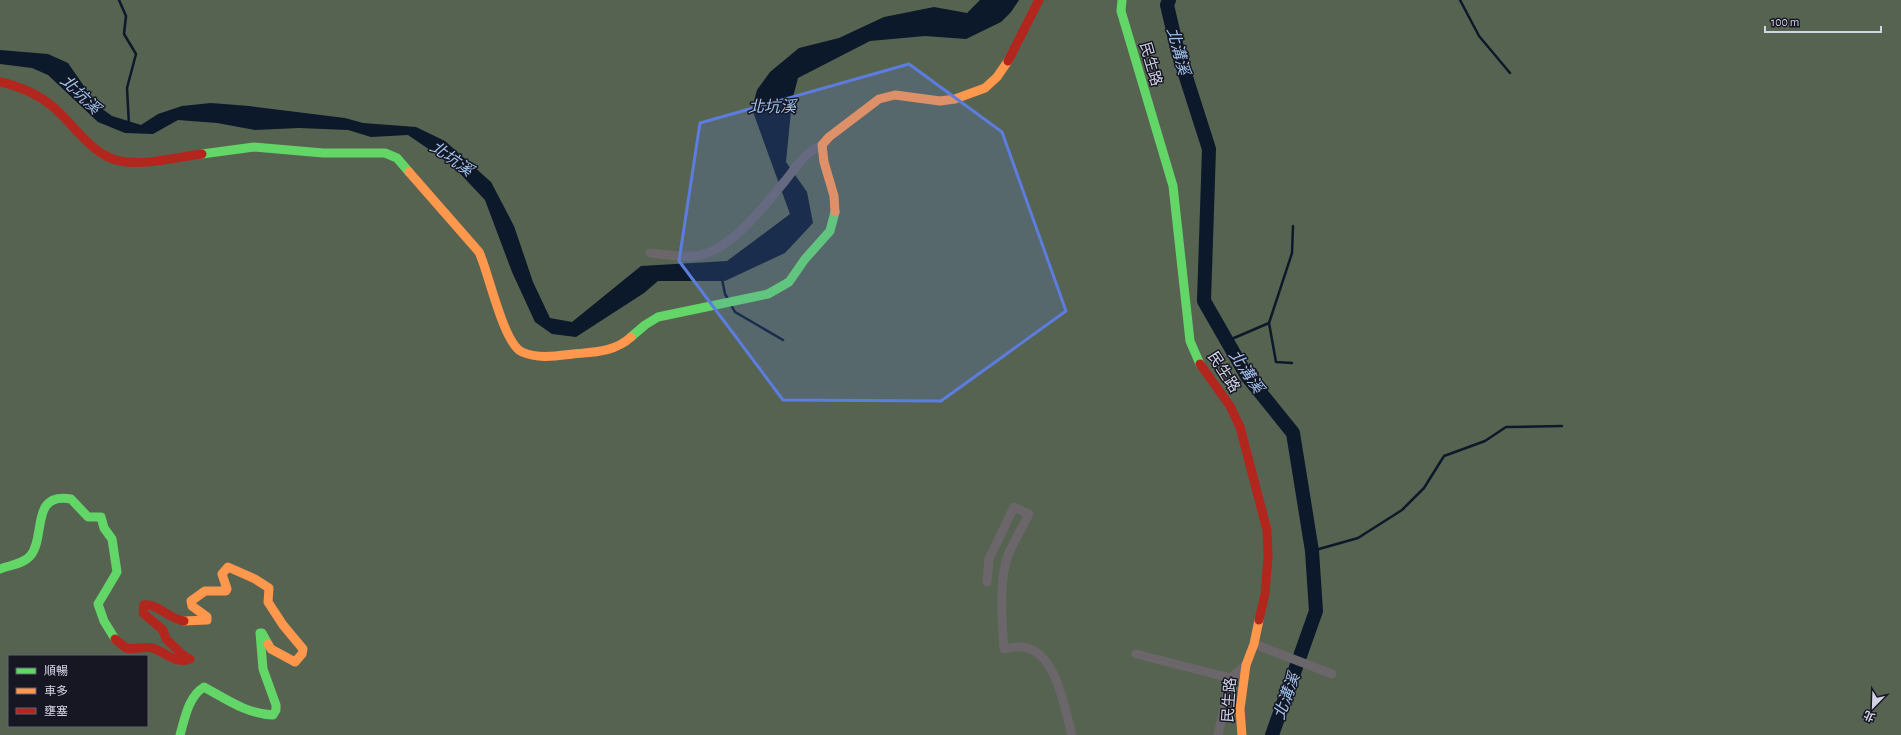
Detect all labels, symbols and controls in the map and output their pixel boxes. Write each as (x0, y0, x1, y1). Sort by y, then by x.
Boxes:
scale bar (1765, 8, 1881, 34)
text: 100 m (1771, 16, 1799, 28)
water label: 北溝溪 (1164, 26, 1193, 78)
street label: 民生路 (1137, 40, 1165, 88)
water label: 北坑溪 (57, 72, 105, 119)
water label: 北坑溪 (748, 98, 798, 115)
water label: 北坑溪 (427, 138, 478, 180)
water label: 北溝溪 (1226, 347, 1268, 398)
street label: 民生路 (1205, 349, 1243, 395)
legend (8, 655, 148, 727)
text: 順暢 (44, 665, 68, 677)
water label: 北溝溪 (1270, 669, 1303, 722)
street label: 民生路 (1219, 677, 1239, 723)
text: 車多 (44, 684, 68, 697)
north arrow (1853, 687, 1893, 727)
text: 壅塞 (44, 704, 68, 717)
text: 北 (1862, 709, 1876, 723)

